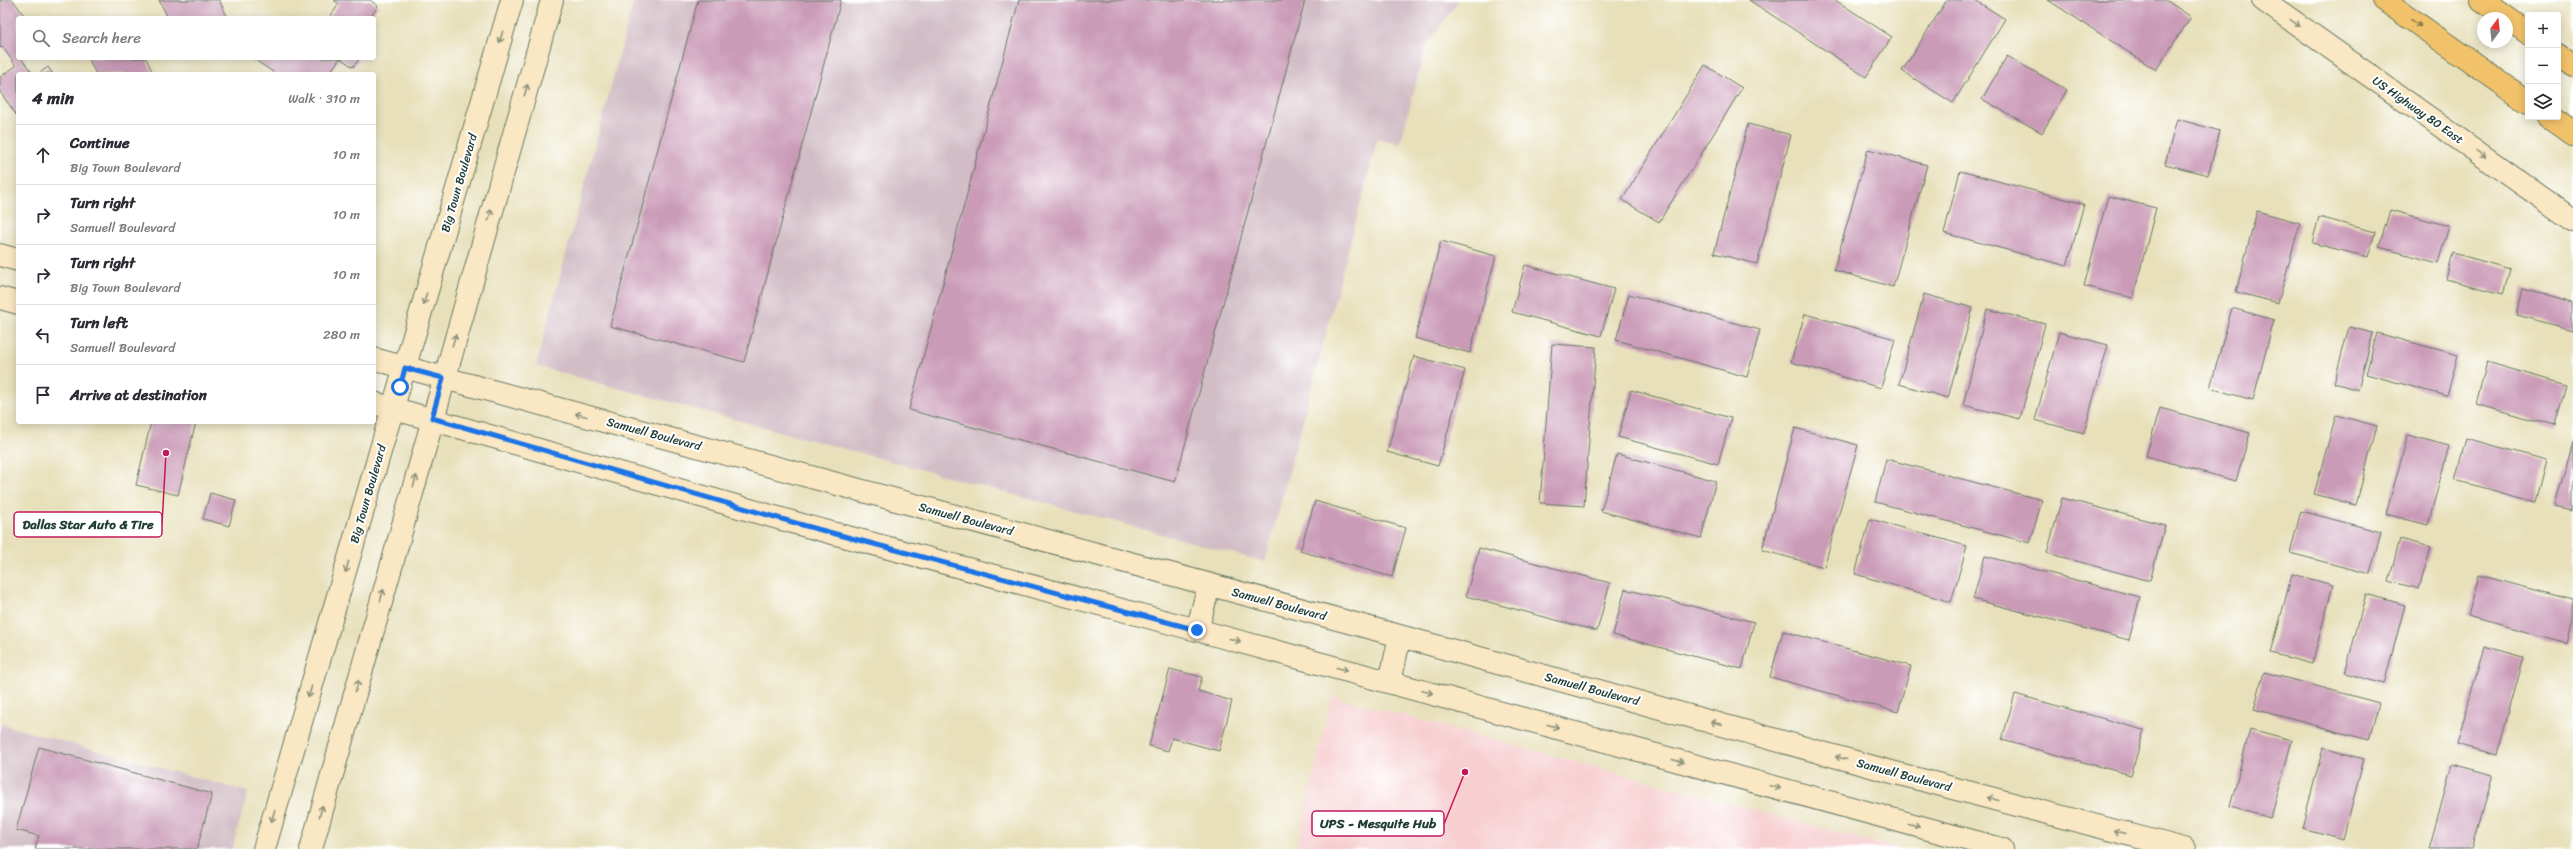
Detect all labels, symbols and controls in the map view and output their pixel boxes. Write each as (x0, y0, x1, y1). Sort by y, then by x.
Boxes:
north arrow (2477, 12, 2513, 48)
map controls (2525, 12, 2561, 120)
button: + (2525, 12, 2561, 48)
search box (16, 16, 376, 60)
one-way arrow (2289, 19, 2300, 27)
one-way arrow (2410, 19, 2421, 27)
text: Search here (62, 25, 141, 51)
icon: search (30, 27, 52, 49)
one-way arrow (497, 31, 504, 44)
button: − (2525, 48, 2561, 84)
street label: US Highway 80 East (2368, 70, 2468, 150)
text: 4 min (32, 83, 74, 113)
one-way arrow (523, 84, 530, 97)
button: layers (2525, 84, 2561, 120)
text: Walk · 310 m (288, 87, 360, 110)
street label: Big Town Boulevard (434, 129, 484, 235)
text: Continue (70, 130, 130, 156)
text: 10 m (333, 143, 360, 166)
icon: ahead (32, 144, 54, 166)
one-way arrow (2475, 150, 2486, 158)
text: Big Town Boulevard (70, 156, 180, 179)
text: Turn right (70, 190, 135, 216)
text: 10 m (333, 203, 360, 226)
icon: right (32, 204, 54, 226)
one-way arrow (487, 209, 494, 222)
text: Samuell Boulevard (70, 216, 175, 239)
text: Turn right (70, 250, 135, 276)
text: 10 m (333, 263, 360, 286)
icon: right (32, 264, 54, 286)
text: Big Town Boulevard (70, 276, 180, 299)
one-way arrow (421, 292, 428, 305)
text: Turn left (70, 310, 128, 336)
text: 280 m (323, 323, 360, 346)
icon: left (32, 324, 54, 346)
one-way arrow (451, 334, 458, 347)
text: Samuell Boulevard (70, 336, 175, 359)
route start (391, 378, 409, 396)
text: Arrive at destination (70, 382, 207, 408)
icon: arrive (32, 384, 54, 406)
one-way arrow (575, 411, 588, 418)
street label: Samuell Boulevard (604, 411, 705, 458)
street label: Big Town Boulevard (343, 440, 393, 546)
one-way arrow (411, 475, 419, 488)
street label: Samuell Boulevard (916, 496, 1017, 543)
callout: Dallas Star Auto & Tire (14, 512, 162, 537)
text: Dallas Star Auto & Tire (22, 513, 154, 536)
one-way arrow (343, 560, 350, 573)
street label: Samuell Boulevard (1229, 581, 1330, 628)
one-way arrow (379, 589, 387, 602)
route end (1188, 621, 1206, 639)
one-way arrow (1228, 637, 1241, 644)
one-way arrow (1335, 666, 1348, 673)
street label: Samuell Boulevard (1542, 666, 1643, 713)
one-way arrow (353, 680, 361, 693)
one-way arrow (306, 685, 313, 698)
one-way arrow (1420, 689, 1433, 696)
one-way arrow (1709, 719, 1722, 726)
one-way arrow (1546, 723, 1559, 731)
street label: Samuell Boulevard (1854, 752, 1955, 799)
one-way arrow (1835, 754, 1848, 761)
one-way arrow (1671, 758, 1684, 765)
one-way arrow (1768, 784, 1781, 791)
one-way arrow (1987, 794, 2000, 802)
one-way arrow (318, 805, 325, 818)
one-way arrow (269, 810, 276, 823)
callout: UPS - Mesquite Hub (1312, 811, 1444, 836)
text: UPS - Mesquite Hub (1320, 812, 1437, 835)
one-way arrow (1907, 822, 1920, 829)
one-way arrow (2113, 828, 2126, 835)

